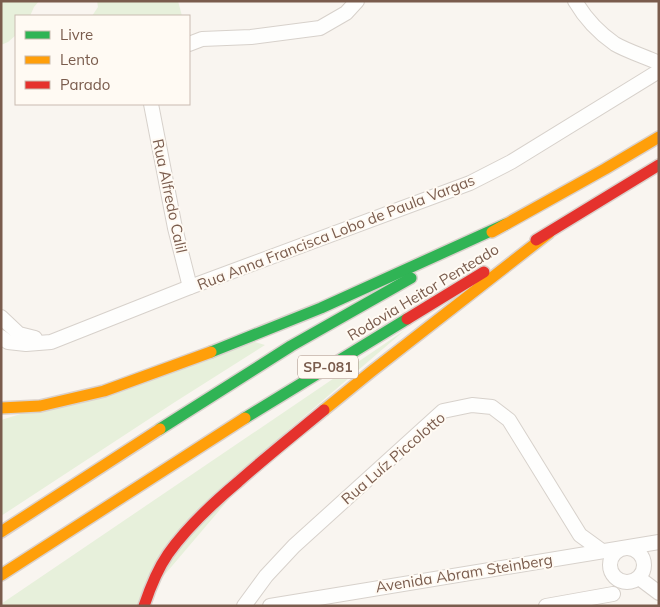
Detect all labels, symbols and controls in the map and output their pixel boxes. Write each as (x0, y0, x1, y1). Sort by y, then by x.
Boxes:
legend (15, 15, 190, 105)
text: Livre (60, 25, 93, 44)
text: Lento (60, 50, 99, 69)
text: Parado (60, 75, 110, 94)
street label: Rua Alfredo Calil (149, 137, 191, 255)
street label: Rua Anna Francisca Lobo de Paula Vargas (194, 170, 478, 294)
street label: Rodovia Heitor Penteado (344, 239, 502, 345)
road number: SP-081 (298, 356, 358, 378)
street label: Rua Luíz Piccolotto (337, 408, 449, 508)
street label: Avenida Abram Steinberg (374, 550, 554, 596)

